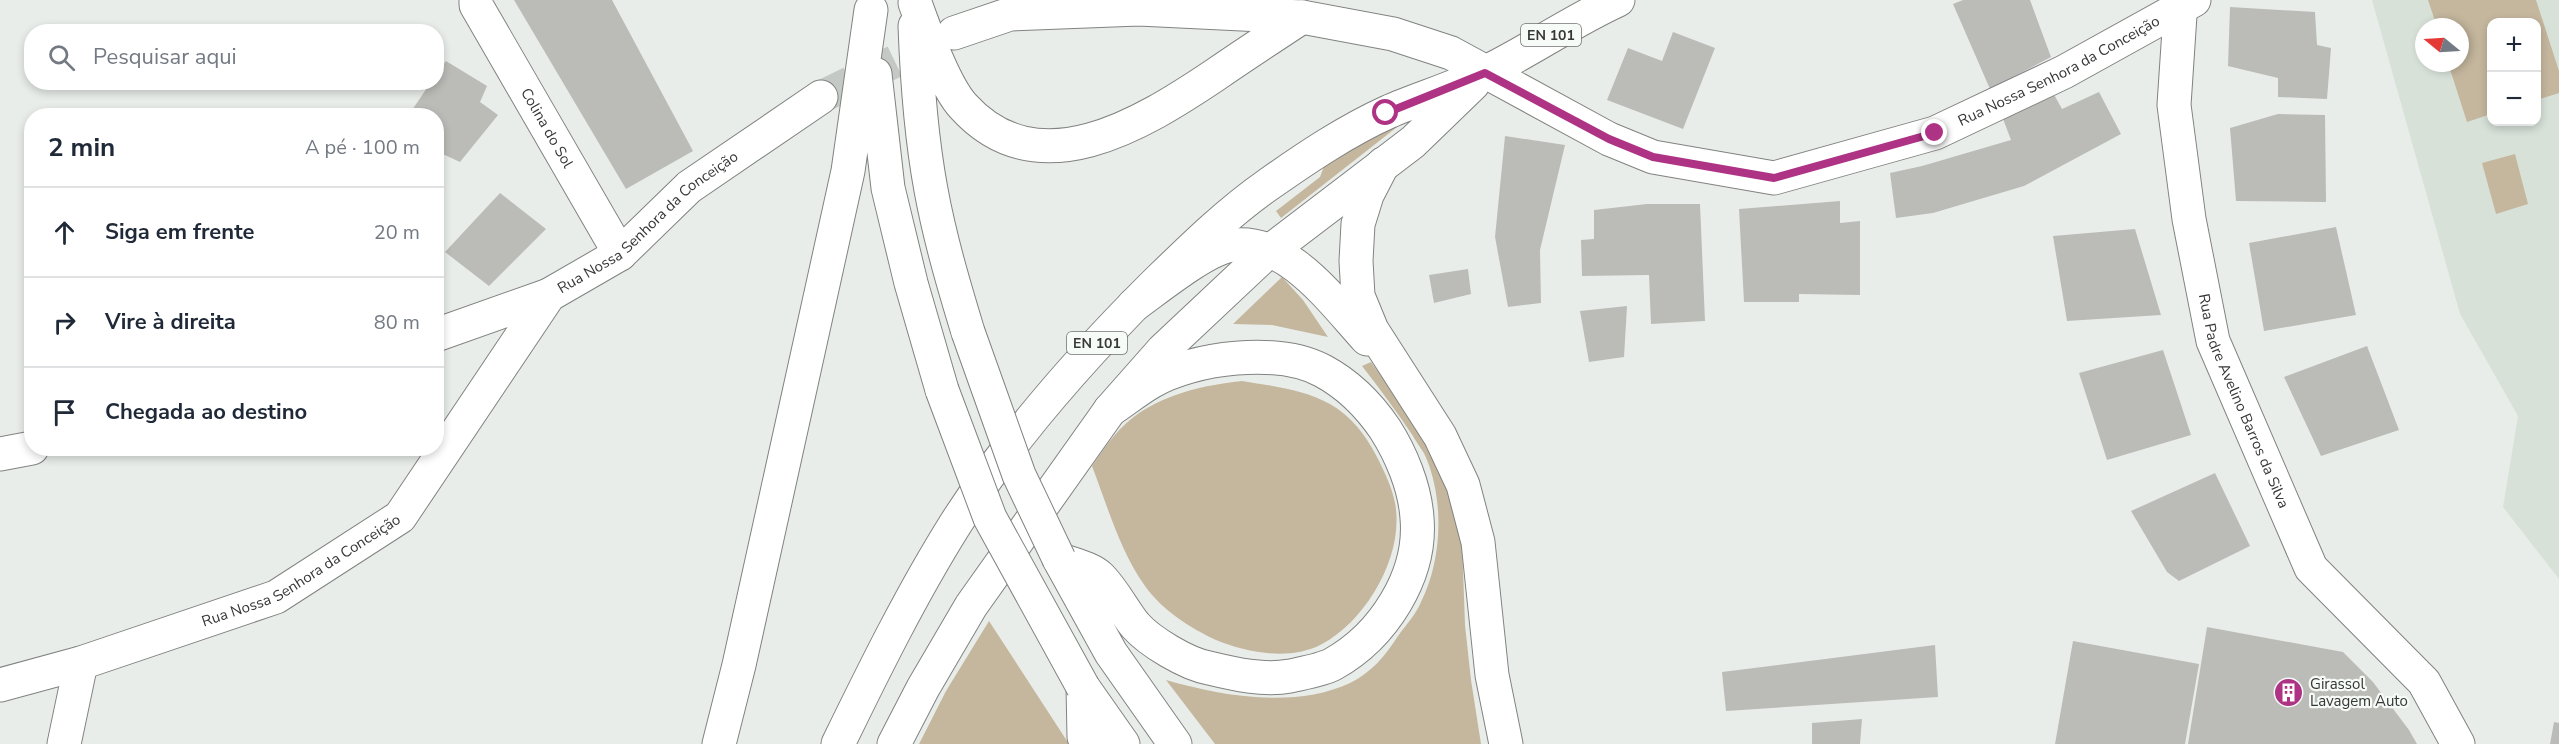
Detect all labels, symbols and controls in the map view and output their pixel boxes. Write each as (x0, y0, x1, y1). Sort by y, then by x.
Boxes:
street label: Rua Nossa Senhora da Conceição (1955, 11, 2163, 131)
north arrow (2415, 18, 2469, 72)
map controls (2487, 18, 2541, 126)
button: + (2487, 18, 2541, 72)
search box (24, 24, 444, 90)
road number: EN 101 (1521, 24, 1581, 46)
icon: search (45, 41, 78, 74)
text: Pesquisar aqui (93, 42, 237, 72)
button: − (2487, 72, 2541, 126)
street label: Colina do Sol (516, 84, 578, 172)
route start (1372, 99, 1398, 125)
route end (1921, 119, 1947, 145)
text: 2 min (48, 130, 115, 165)
text: A pé · 100 m (305, 134, 420, 161)
street label: Rua Nossa Senhora da Conceição (554, 147, 742, 298)
icon: ahead (48, 216, 81, 249)
text: Siga em frente (105, 217, 254, 247)
text: 20 m (374, 219, 420, 246)
street label: Rua Padre Avelino Barros da Silva (2194, 292, 2294, 511)
icon: right (48, 306, 81, 339)
text: Vire à direita (105, 307, 236, 337)
text: 80 m (374, 309, 420, 336)
road number: EN 101 (1067, 332, 1127, 354)
icon: arrive (48, 396, 81, 429)
text: Chegada ao destino (105, 397, 307, 427)
street label: Rua Nossa Senhora da Conceição (199, 509, 404, 631)
place label: Girassol Lavagem Auto (2310, 674, 2408, 711)
building icon: Girassol Lavagem Auto (2273, 677, 2305, 709)

